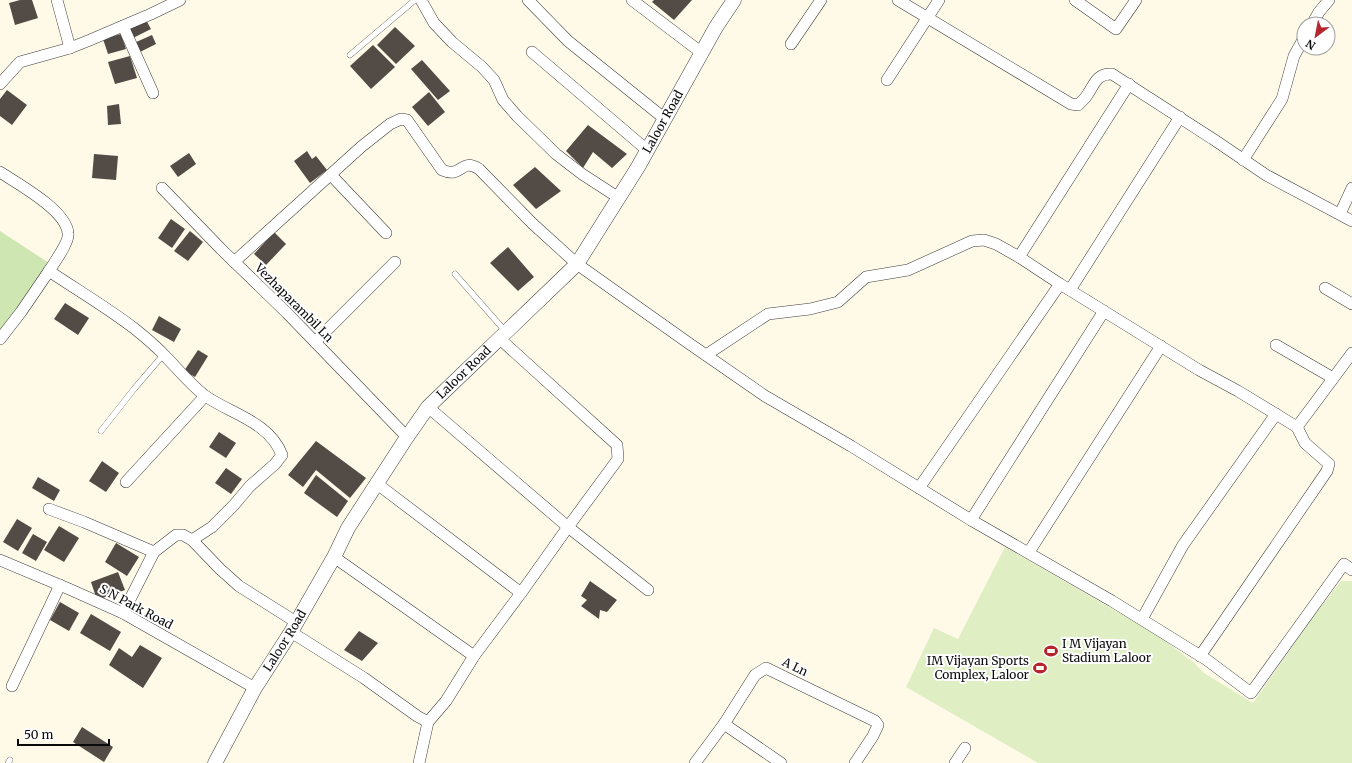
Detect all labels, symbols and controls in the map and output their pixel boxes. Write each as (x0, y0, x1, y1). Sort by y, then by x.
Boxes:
north arrow (1296, 16, 1336, 56)
text: N (1303, 36, 1318, 53)
street label: Laloor Road (639, 88, 686, 156)
street label: Vezhaparambil Ln (251, 260, 337, 345)
street label: Laloor Road (433, 343, 494, 402)
street label: S N Park Road (97, 581, 175, 632)
street label: Laloor Road (260, 607, 309, 674)
place label: I M Vijayan Stadium Laloor (1062, 636, 1152, 665)
sports icon: I M Vijayan Stadium Laloor (1043, 643, 1059, 659)
place label: IM Vijayan Sports Complex, Laloor (927, 653, 1030, 682)
street label: A Ln (779, 654, 811, 679)
sports icon: IM Vijayan Sports Complex, Laloor (1032, 660, 1048, 676)
scale bar (18, 721, 109, 747)
text: 50 m (24, 727, 53, 742)

